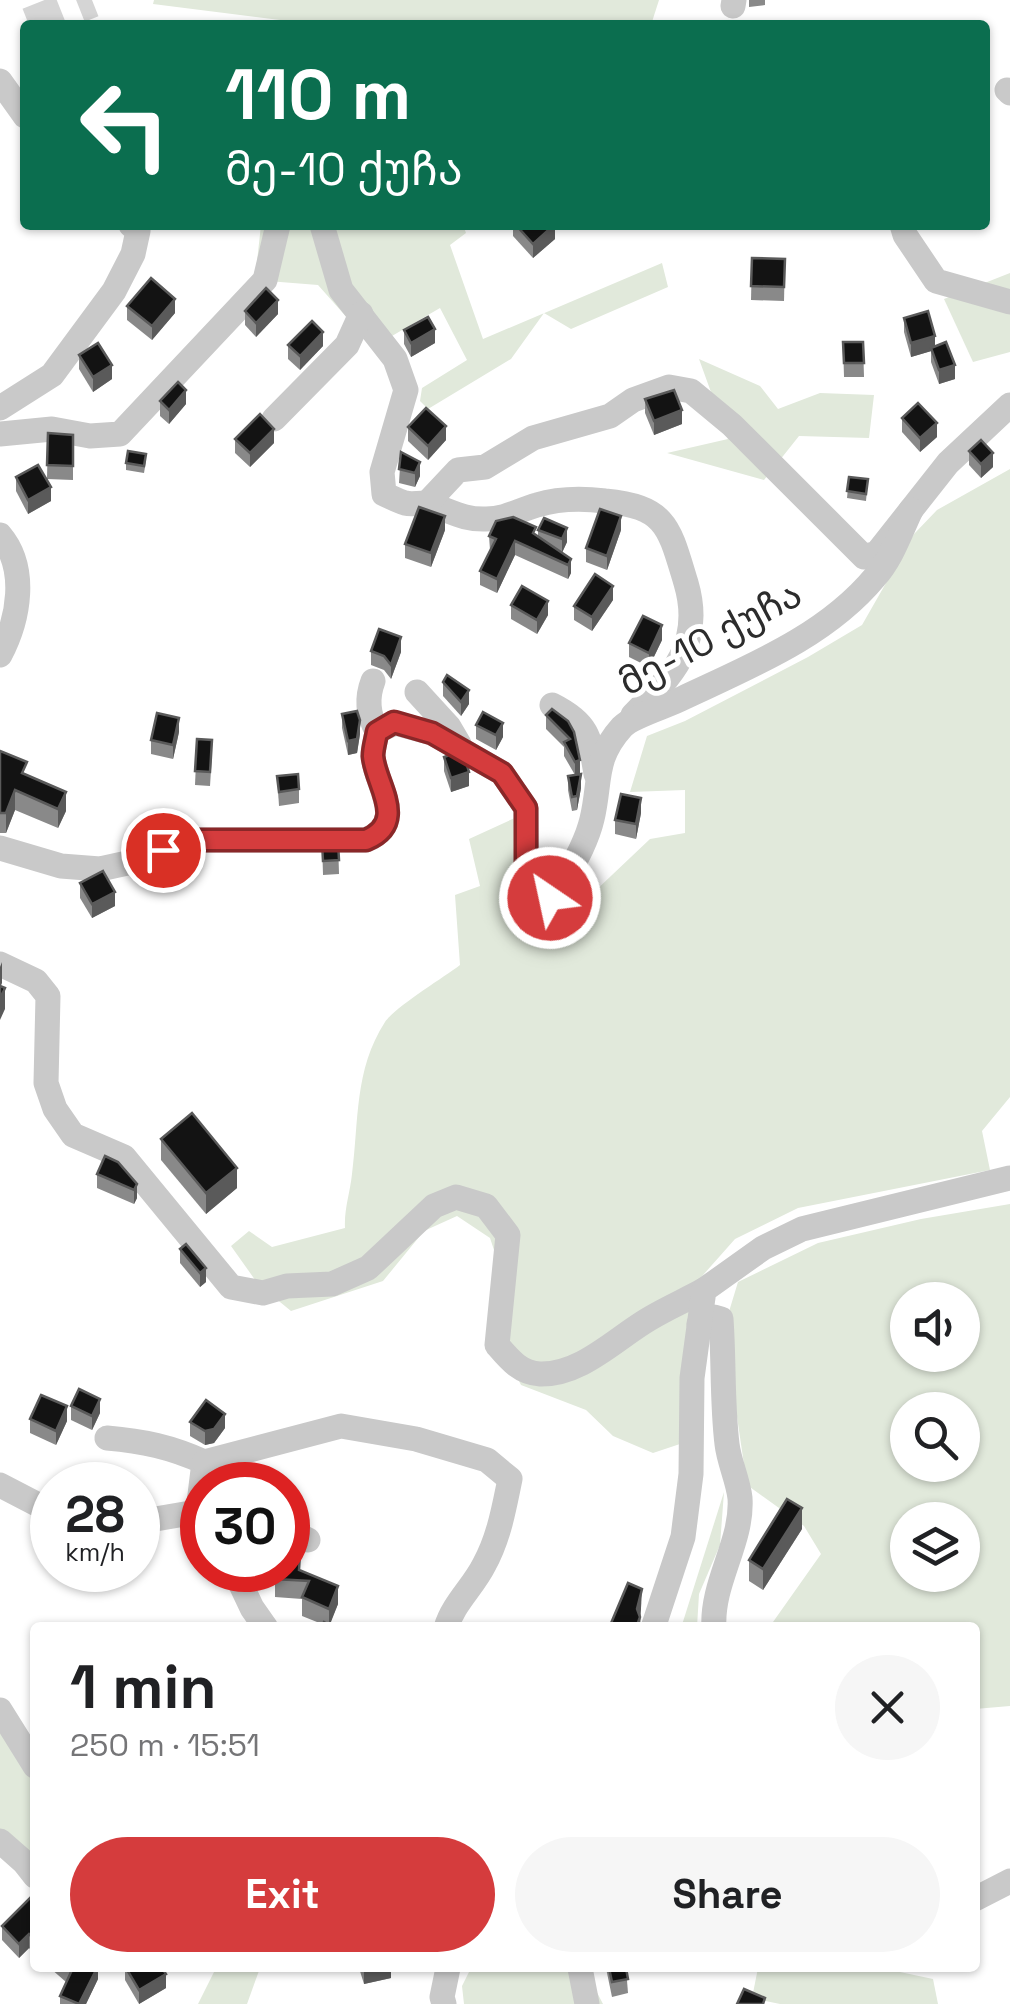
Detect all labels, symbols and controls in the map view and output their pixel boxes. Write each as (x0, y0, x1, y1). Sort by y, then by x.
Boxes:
text: 110 m (225, 50, 411, 139)
icon: left (60, 60, 190, 190)
text: მე-10 ქუჩა (225, 141, 463, 198)
street label: მე-10 ქუჩა (610, 570, 810, 706)
pin (121, 808, 206, 893)
icon: arrive (136, 823, 191, 878)
position arrow (498, 846, 602, 950)
map controls (890, 1282, 980, 1592)
button: sound (890, 1282, 980, 1372)
button: search (890, 1392, 980, 1482)
speed limit sign: 30 (180, 1462, 310, 1592)
text: 28 (65, 1483, 125, 1547)
button: layers (890, 1502, 980, 1592)
text: km/h (65, 1536, 125, 1568)
text: 1 min (70, 1649, 217, 1726)
button: close (835, 1655, 940, 1760)
text: 250 m · 15:51 (70, 1725, 260, 1765)
button: Exit (70, 1837, 495, 1952)
button: Share (515, 1837, 940, 1952)

